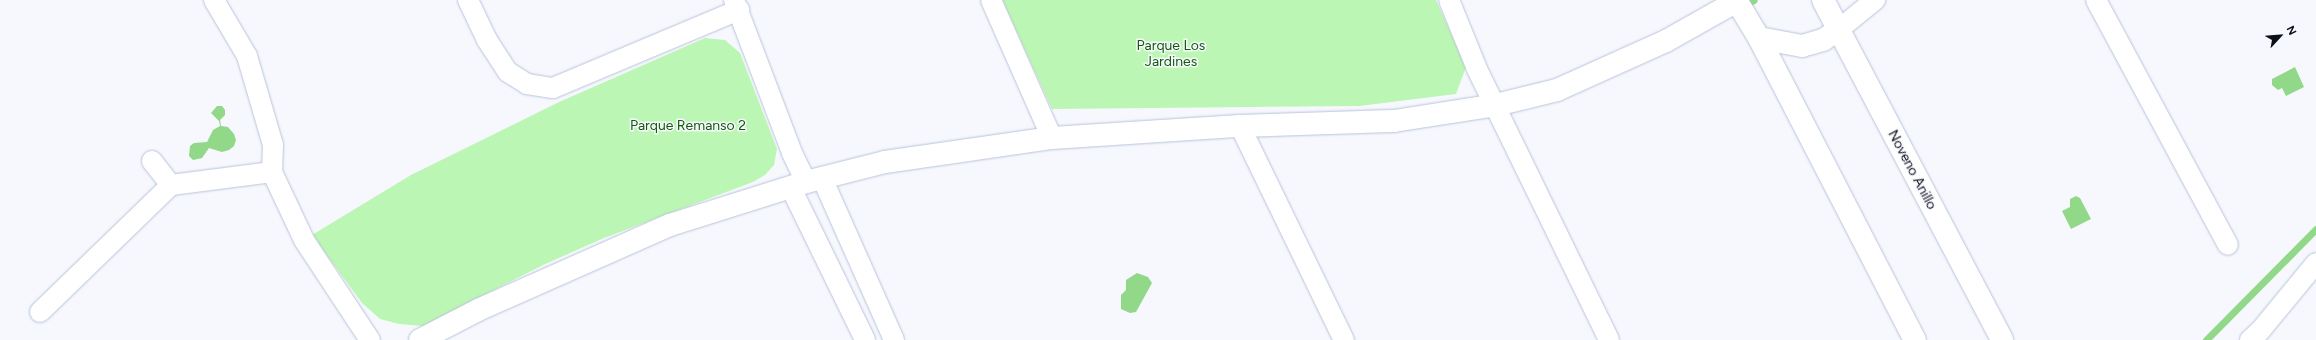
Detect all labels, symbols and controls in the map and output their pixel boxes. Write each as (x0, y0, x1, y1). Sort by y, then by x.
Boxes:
north arrow (2260, 16, 2300, 56)
text: N (2284, 24, 2299, 37)
park label: Parque Los Jardines (1137, 38, 1205, 70)
park label: Parque Remanso 2 (630, 118, 746, 134)
street label: Noveno Anillo (1884, 127, 1940, 213)

